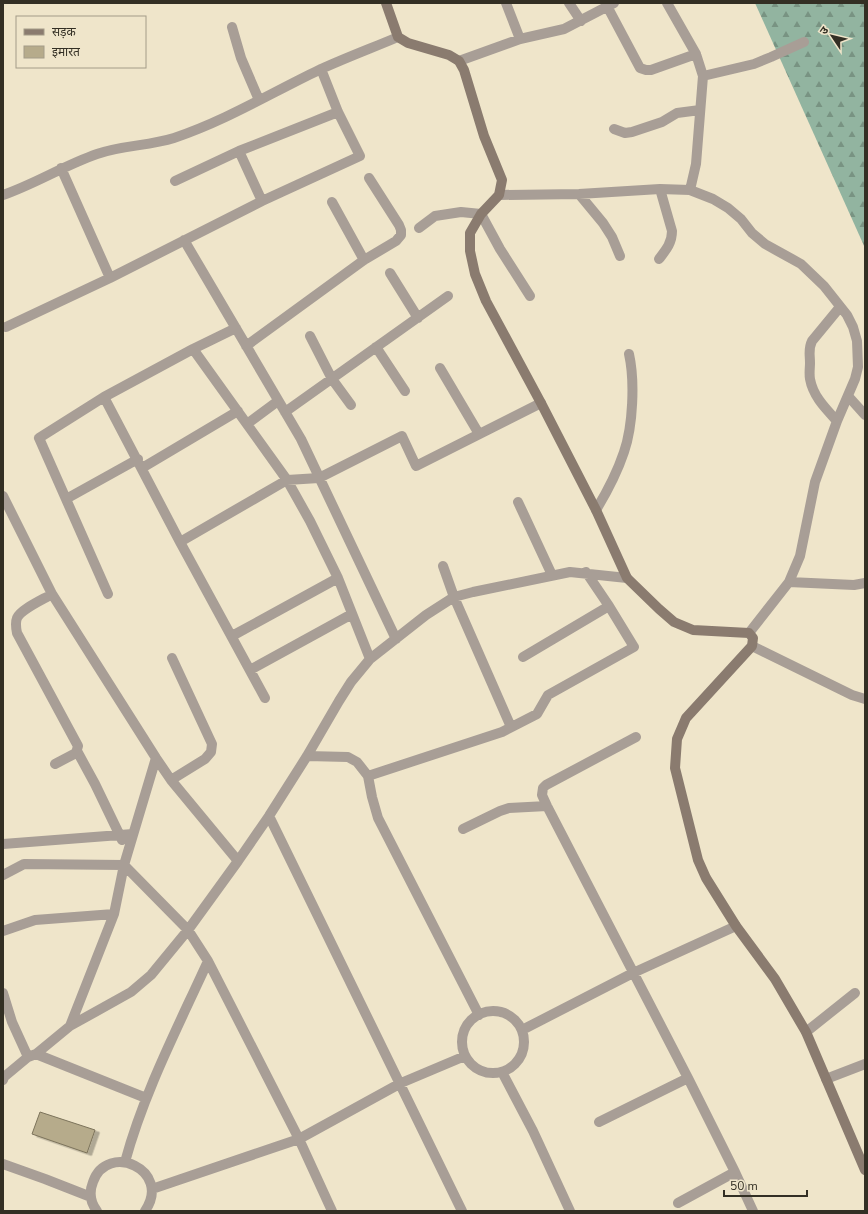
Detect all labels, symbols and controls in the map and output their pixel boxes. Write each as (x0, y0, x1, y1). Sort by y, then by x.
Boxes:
legend (16, 16, 146, 68)
north arrow (812, 16, 852, 56)
text: उ (816, 23, 833, 37)
text: सड़क (52, 24, 77, 40)
text: इमारत (52, 44, 81, 60)
scale bar (724, 1172, 807, 1198)
text: 50 m (730, 1178, 758, 1194)

